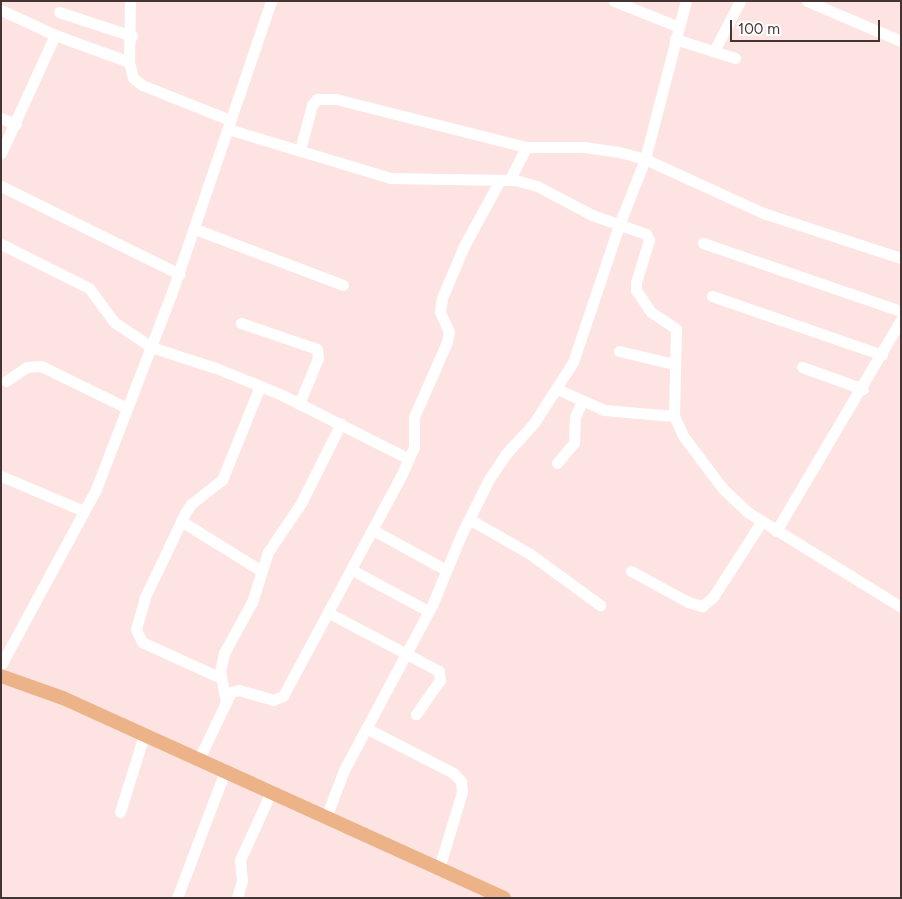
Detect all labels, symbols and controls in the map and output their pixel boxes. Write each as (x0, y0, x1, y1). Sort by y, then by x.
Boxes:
scale bar (732, 10, 882, 42)
text: 100 m (738, 20, 780, 38)

